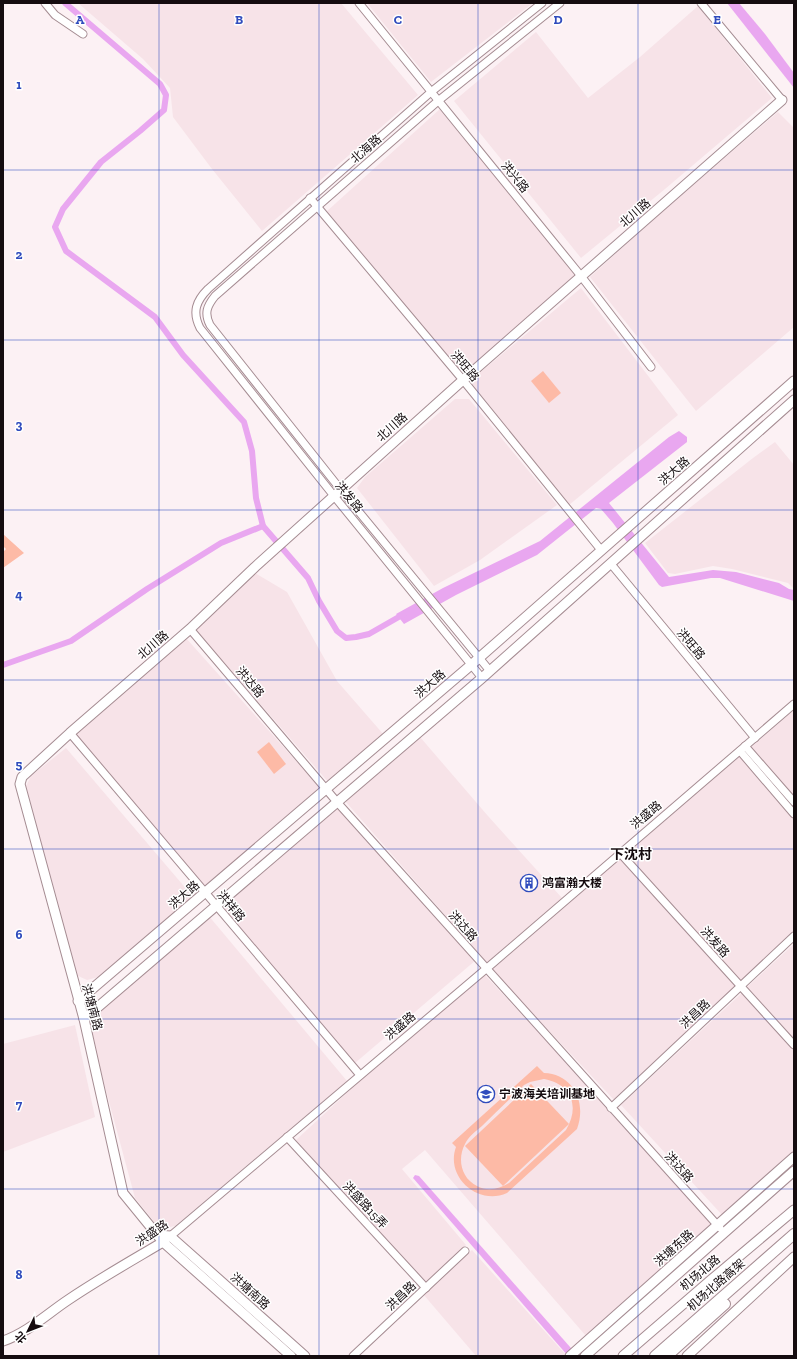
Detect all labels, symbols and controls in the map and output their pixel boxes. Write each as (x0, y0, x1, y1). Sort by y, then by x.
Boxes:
text: A (76, 12, 85, 27)
text: B (235, 12, 243, 27)
text: C (394, 12, 402, 27)
text: D (553, 12, 563, 27)
text: E (713, 12, 721, 27)
text: 1 (16, 77, 22, 92)
street label: 北海路 (348, 132, 384, 166)
street label: 洪兴路 (498, 159, 532, 195)
street label: 北川路 (617, 196, 653, 230)
text: 2 (16, 247, 23, 262)
street label: 洪旺路 (448, 348, 482, 384)
street label: 北川路 (374, 410, 410, 444)
text: 3 (16, 417, 23, 432)
street label: 洪大路 (656, 454, 692, 488)
street label: 洪发路 (332, 479, 366, 515)
text: 4 (15, 587, 23, 602)
street label: 洪旺路 (674, 626, 708, 662)
street label: 北川路 (135, 628, 171, 662)
street label: 洪达路 (233, 664, 267, 700)
street label: 洪大路 (412, 667, 448, 701)
text: 5 (16, 757, 23, 772)
street label: 洪盛路 (628, 798, 664, 832)
district label: 下沈村 (610, 846, 652, 863)
building icon: 鸿富瀚大楼 (519, 873, 539, 893)
place label: 鸿富瀚大楼 (542, 876, 602, 890)
street label: 洪大路 (166, 878, 202, 912)
street label: 洪祥路 (214, 888, 248, 924)
street label: 洪达路 (446, 908, 480, 944)
street label: 洪发路 (698, 924, 732, 960)
text: 6 (16, 927, 23, 942)
street label: 洪塘南路 (79, 982, 105, 1032)
street label: 洪昌路 (677, 997, 713, 1031)
street label: 洪盛路 (382, 1009, 418, 1043)
school or university icon: 宁波海关培训基地 (476, 1084, 496, 1104)
place label: 宁波海关培训基地 (499, 1087, 595, 1101)
text: 7 (16, 1097, 23, 1112)
street label: 洪达路 (662, 1149, 696, 1185)
street label: 洪盛路15弄 (340, 1179, 390, 1231)
street label: 洪盛路 (133, 1217, 171, 1249)
street label: 洪塘东路 (651, 1227, 697, 1269)
street label: 机场北路 (677, 1252, 723, 1294)
street label: 机场北路高架 (684, 1256, 748, 1314)
text: 8 (15, 1267, 23, 1282)
street label: 洪塘南路 (227, 1270, 273, 1312)
street label: 洪昌路 (383, 1279, 419, 1313)
north arrow (8, 1311, 48, 1351)
text: 北 (13, 1329, 30, 1346)

